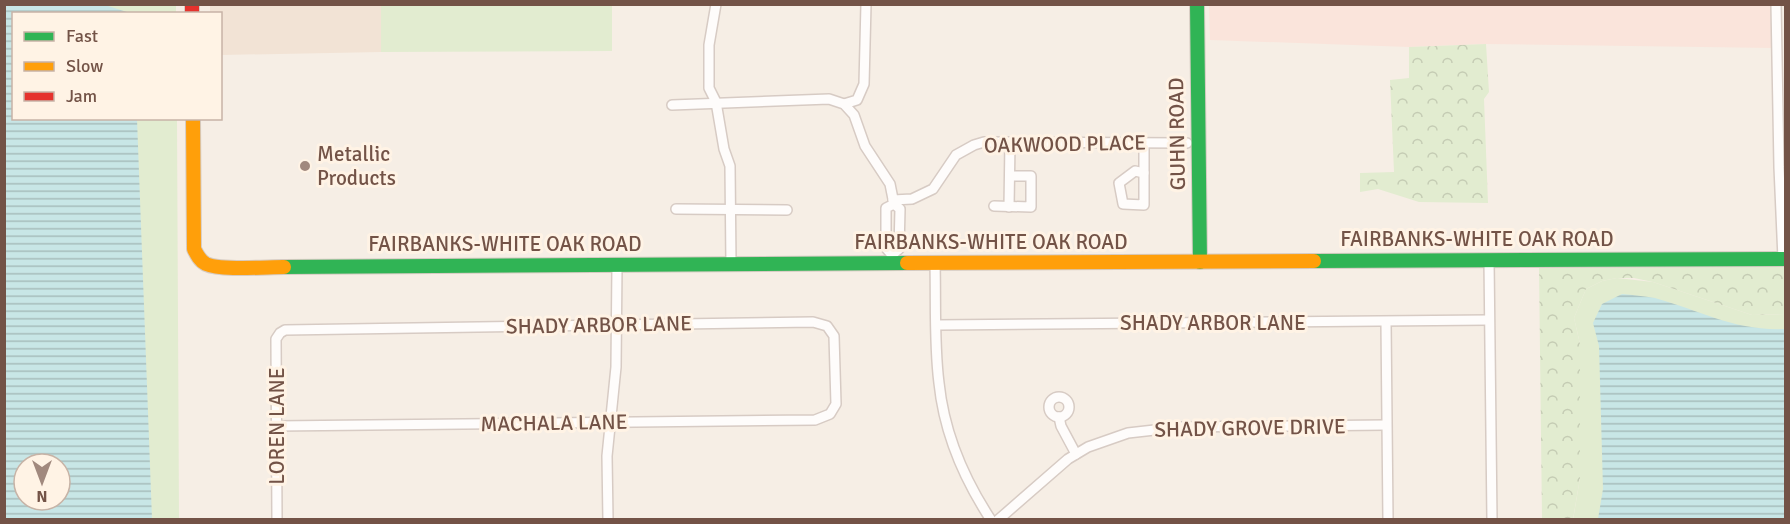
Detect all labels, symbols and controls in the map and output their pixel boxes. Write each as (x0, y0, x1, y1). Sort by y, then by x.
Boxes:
legend (12, 12, 222, 120)
text: Fast (66, 25, 98, 47)
text: Slow (66, 55, 103, 77)
street label: GUHN ROAD (1163, 77, 1191, 191)
text: Jam (66, 85, 97, 107)
street label: OAKWOOD PLACE (984, 130, 1146, 158)
place label: Metallic Products (317, 141, 396, 191)
marker: Metallic Products (298, 159, 312, 173)
street label: FAIRBANKS-WHITE OAK ROAD (1340, 226, 1614, 252)
street label: FAIRBANKS-WHITE OAK ROAD (854, 229, 1128, 255)
street label: FAIRBANKS-WHITE OAK ROAD (368, 231, 642, 257)
street label: SHADY ARBOR LANE (506, 310, 692, 340)
street label: SHADY ARBOR LANE (1120, 310, 1306, 336)
street label: LOREN LANE (264, 367, 290, 485)
street label: MACHALA LANE (480, 409, 628, 437)
street label: SHADY GROVE DRIVE (1154, 413, 1346, 443)
north arrow (12, 452, 72, 512)
text: N (36, 486, 48, 506)

